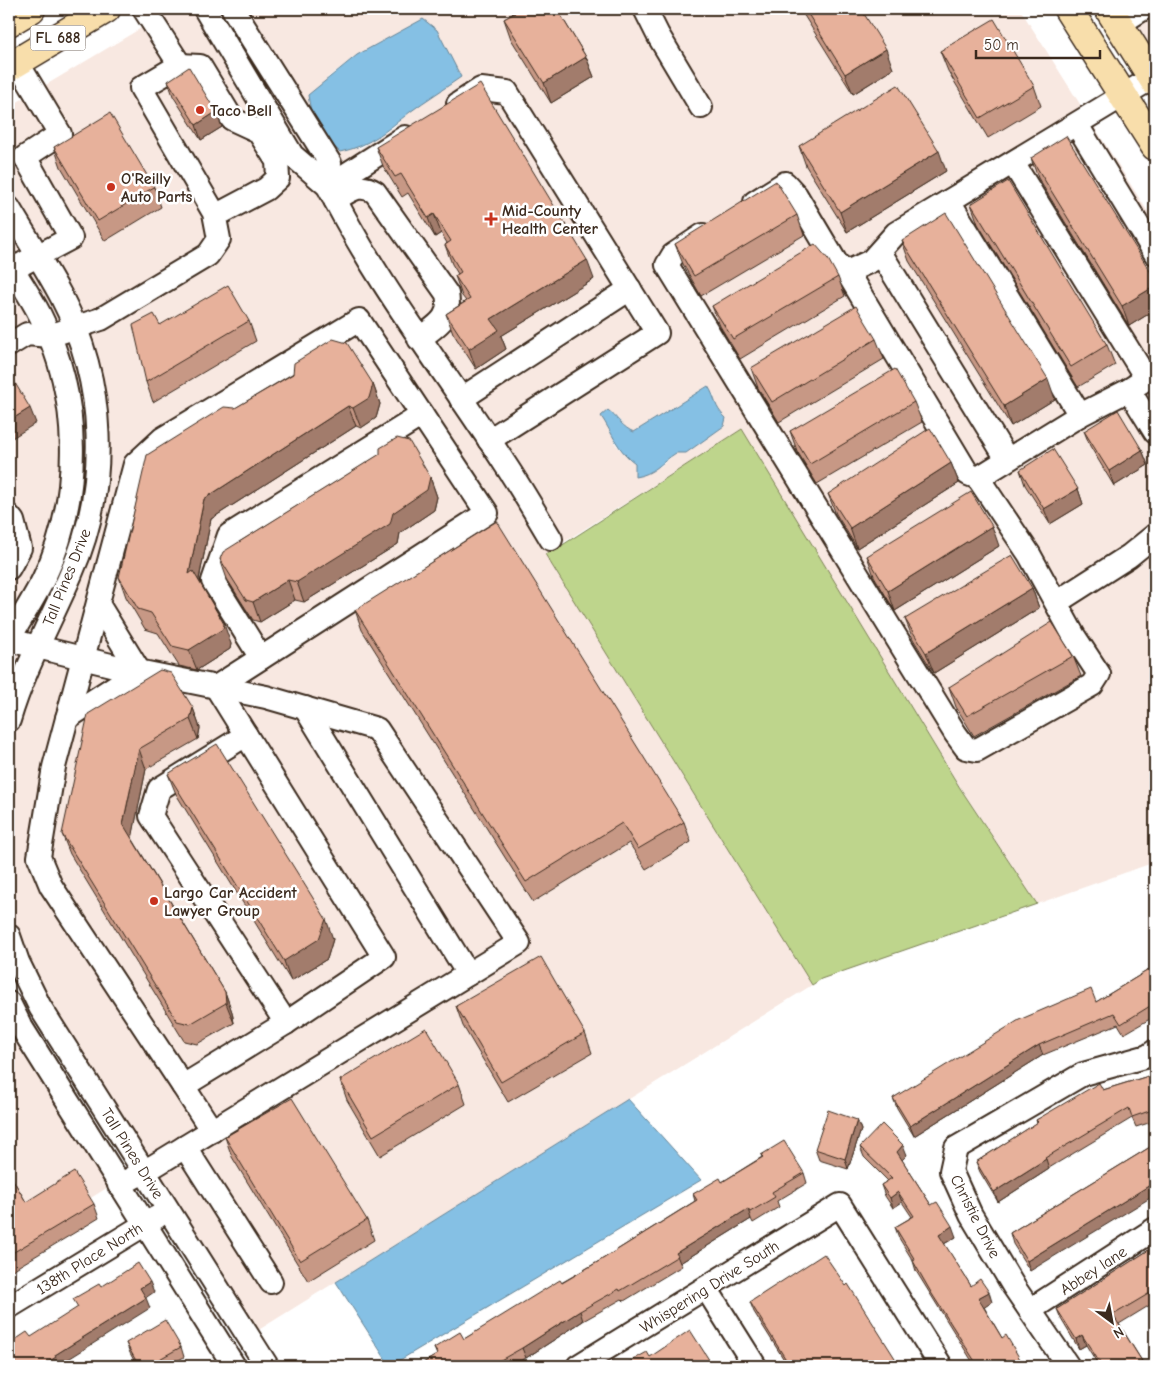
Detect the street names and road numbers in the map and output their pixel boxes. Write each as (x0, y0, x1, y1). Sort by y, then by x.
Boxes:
road number: FL 688 (30, 26, 86, 50)
street label: Tall Pines Drive (39, 526, 95, 629)
street label: Tall Pines Drive (97, 1105, 167, 1202)
street label: Christie Drive (946, 1172, 1004, 1261)
street label: 138th Place North (33, 1219, 146, 1299)
street label: Whispering Drive South (637, 1237, 782, 1337)
street label: Abbey lane (1057, 1243, 1130, 1299)

